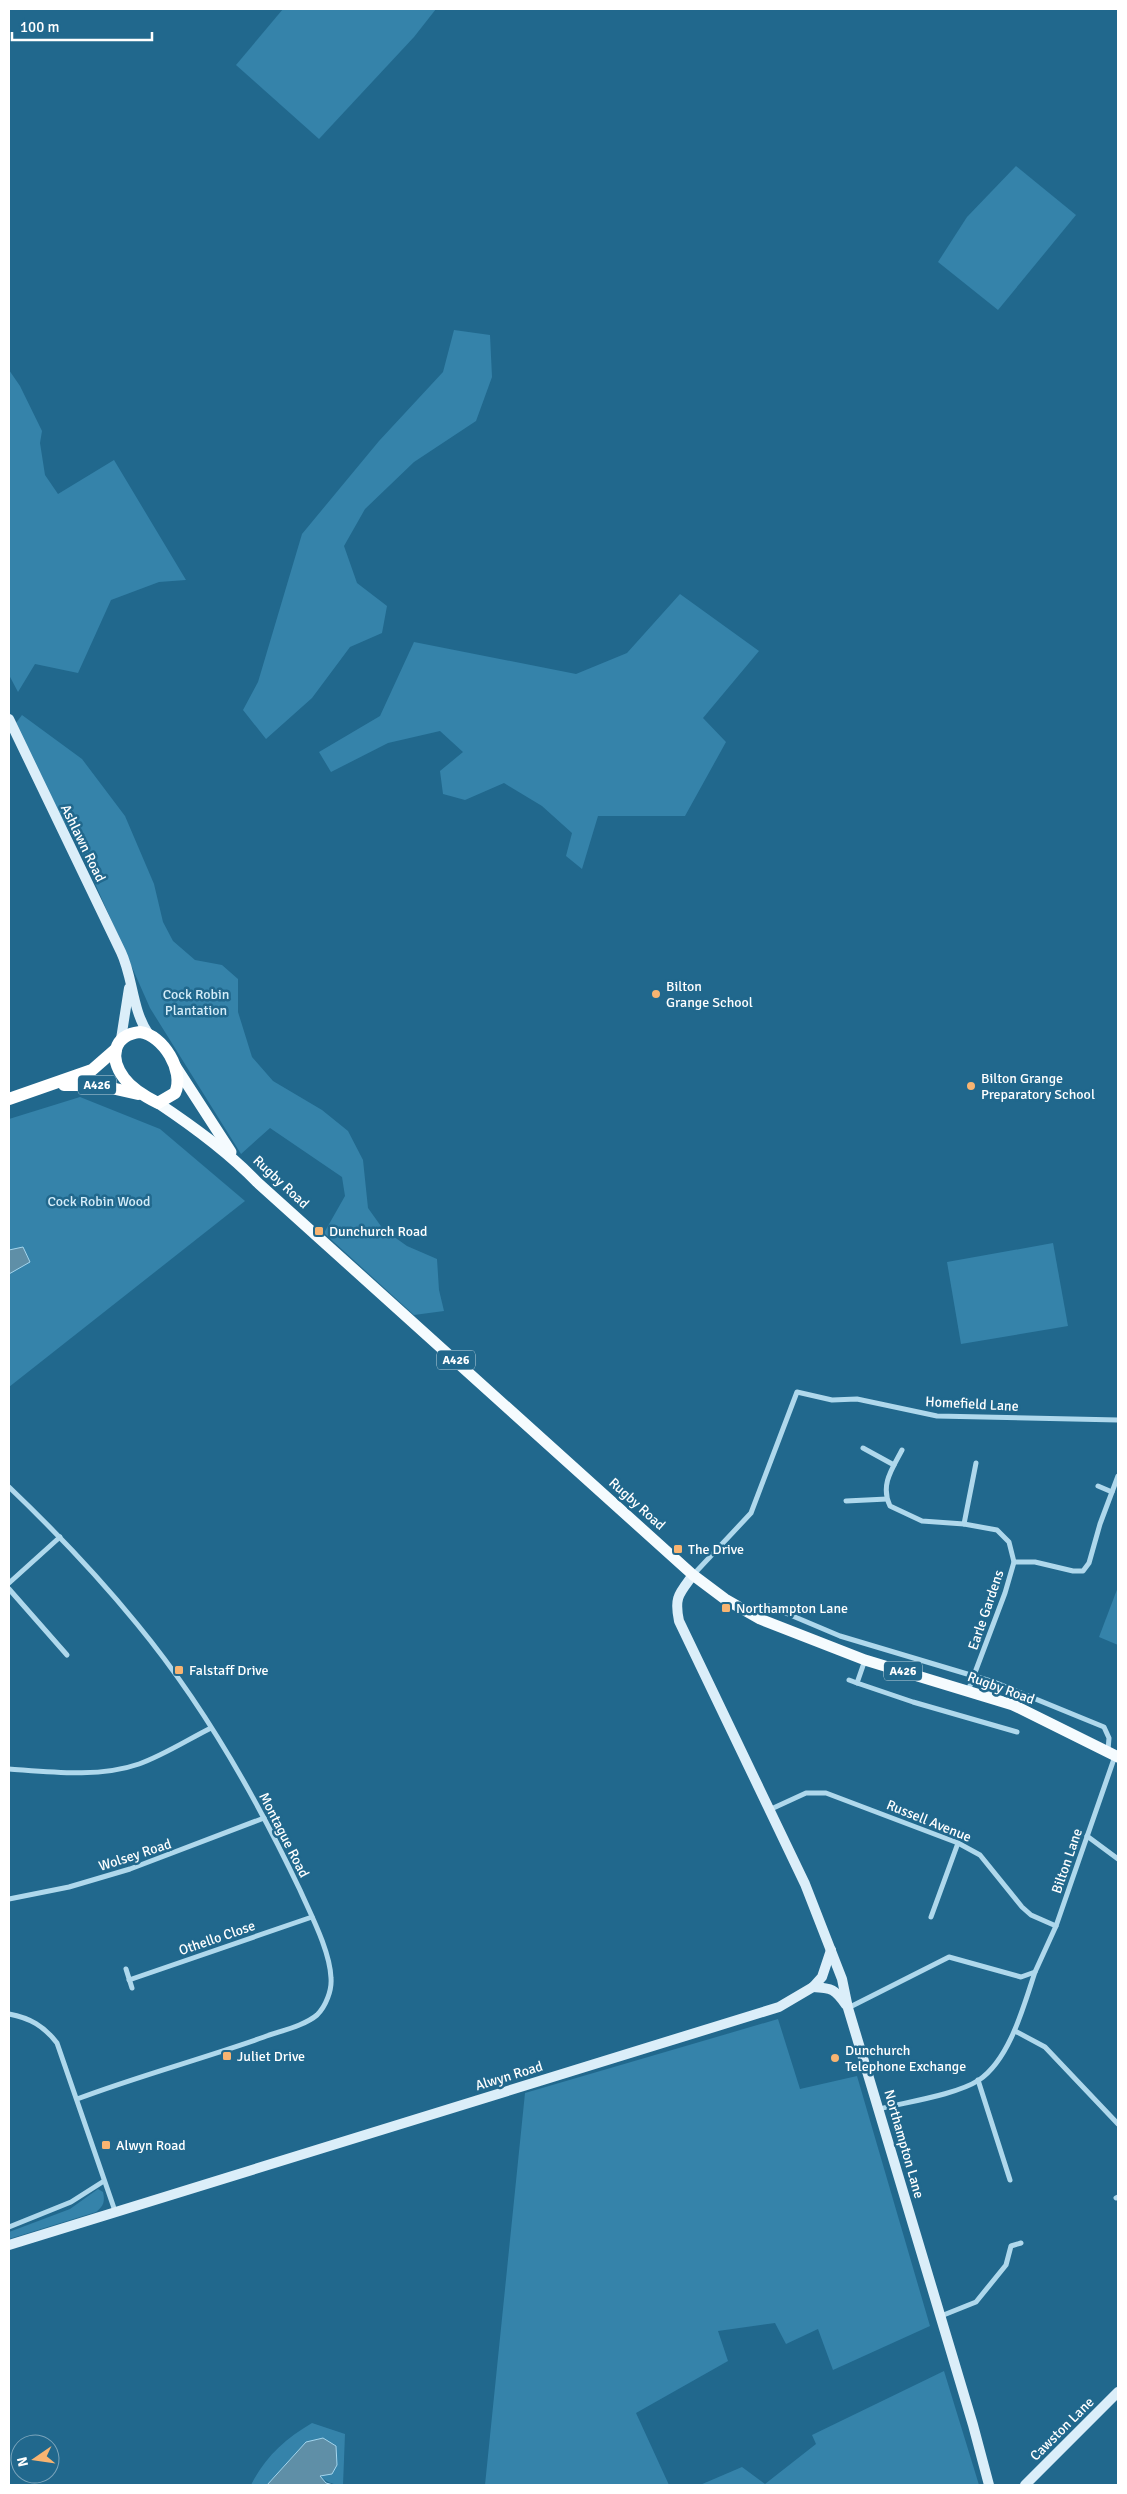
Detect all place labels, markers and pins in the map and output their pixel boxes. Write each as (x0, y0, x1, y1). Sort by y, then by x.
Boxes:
place label: Bilton Grange School (666, 978, 753, 1011)
marker: Bilton Grange School (650, 988, 662, 1000)
place label: Bilton Grange Preparatory School (981, 1070, 1095, 1103)
marker: Bilton Grange Preparatory School (965, 1080, 977, 1092)
place label: Dunchurch Road (329, 1223, 427, 1240)
marker: Dunchurch Road (313, 1225, 325, 1237)
place label: The Drive (688, 1541, 744, 1558)
marker: The Drive (672, 1543, 684, 1555)
place label: Northampton Lane (736, 1600, 848, 1617)
marker: Northampton Lane (720, 1602, 732, 1614)
place label: Falstaff Drive (189, 1662, 269, 1679)
marker: Falstaff Drive (173, 1664, 185, 1676)
place label: Dunchurch Telephone Exchange (845, 2042, 966, 2075)
place label: Juliet Drive (237, 2048, 305, 2065)
marker: Juliet Drive (221, 2050, 233, 2062)
marker: Dunchurch Telephone Exchange (829, 2052, 841, 2064)
place label: Alwyn Road (116, 2137, 186, 2154)
marker: Alwyn Road (100, 2139, 112, 2151)

